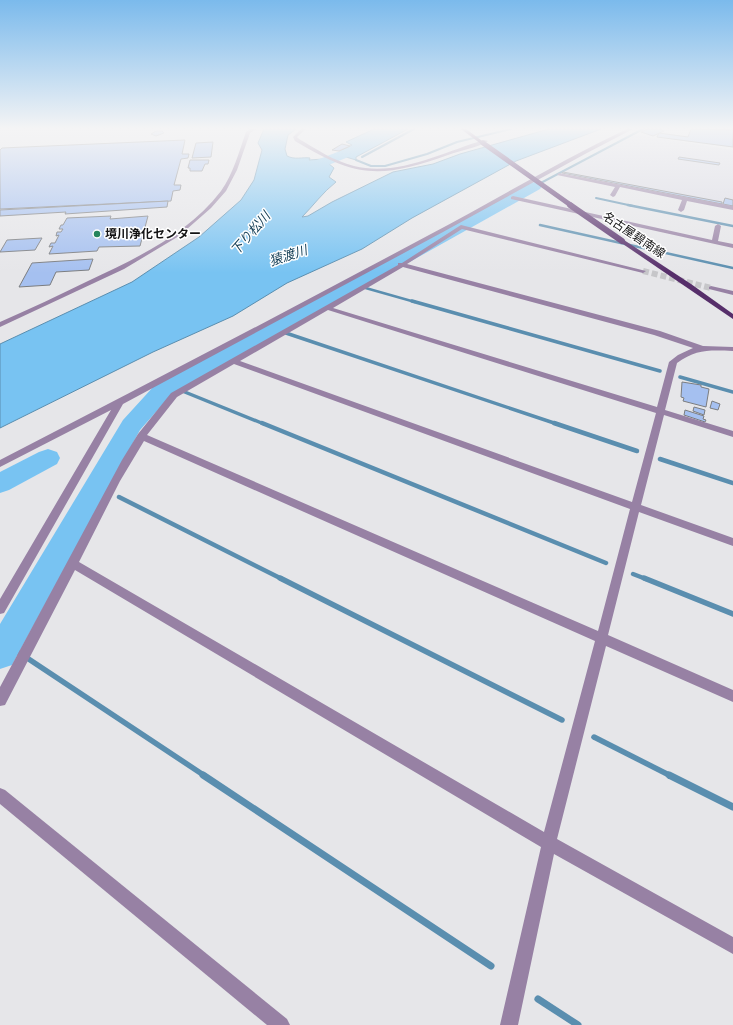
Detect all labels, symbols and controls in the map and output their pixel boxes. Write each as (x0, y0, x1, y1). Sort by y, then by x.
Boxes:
water label: 下り松川 (228, 207, 274, 258)
street label: 名古屋碧南線 (600, 209, 668, 261)
place label: 境川浄化センター (105, 227, 201, 241)
marker: 境川浄化センター (92, 229, 102, 239)
water label: 猿渡川 (267, 242, 311, 269)

